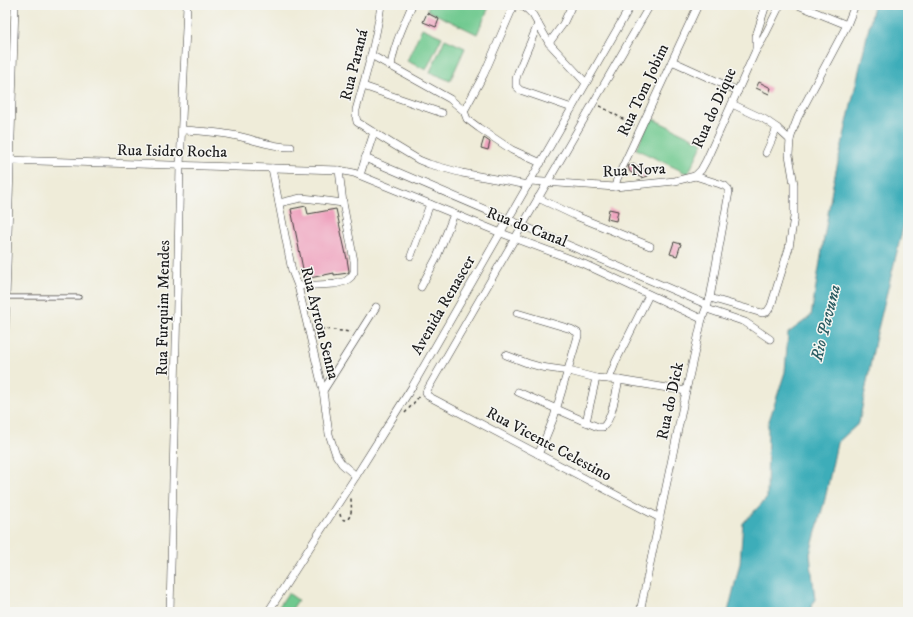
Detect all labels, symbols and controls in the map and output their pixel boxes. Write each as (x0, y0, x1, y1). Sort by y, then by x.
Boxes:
street label: Rua Paraná (336, 27, 373, 103)
street label: Rua Tom Jobim (613, 41, 673, 139)
street label: Rua do Dique (687, 64, 741, 151)
street label: Rua Isidro Rocha (117, 140, 227, 162)
street label: Rua Nova (602, 158, 666, 182)
street label: Rua do Canal (484, 202, 571, 252)
street label: Rua Furquim Mendes (152, 240, 174, 376)
street label: Avenida Renascer (406, 252, 480, 358)
street label: Rua Ayrton Senna (296, 265, 344, 382)
water label: Rio Pavuna (806, 283, 846, 364)
street label: Rua do Dick (652, 360, 688, 442)
street label: Rua Vicente Celestino (483, 403, 615, 486)

